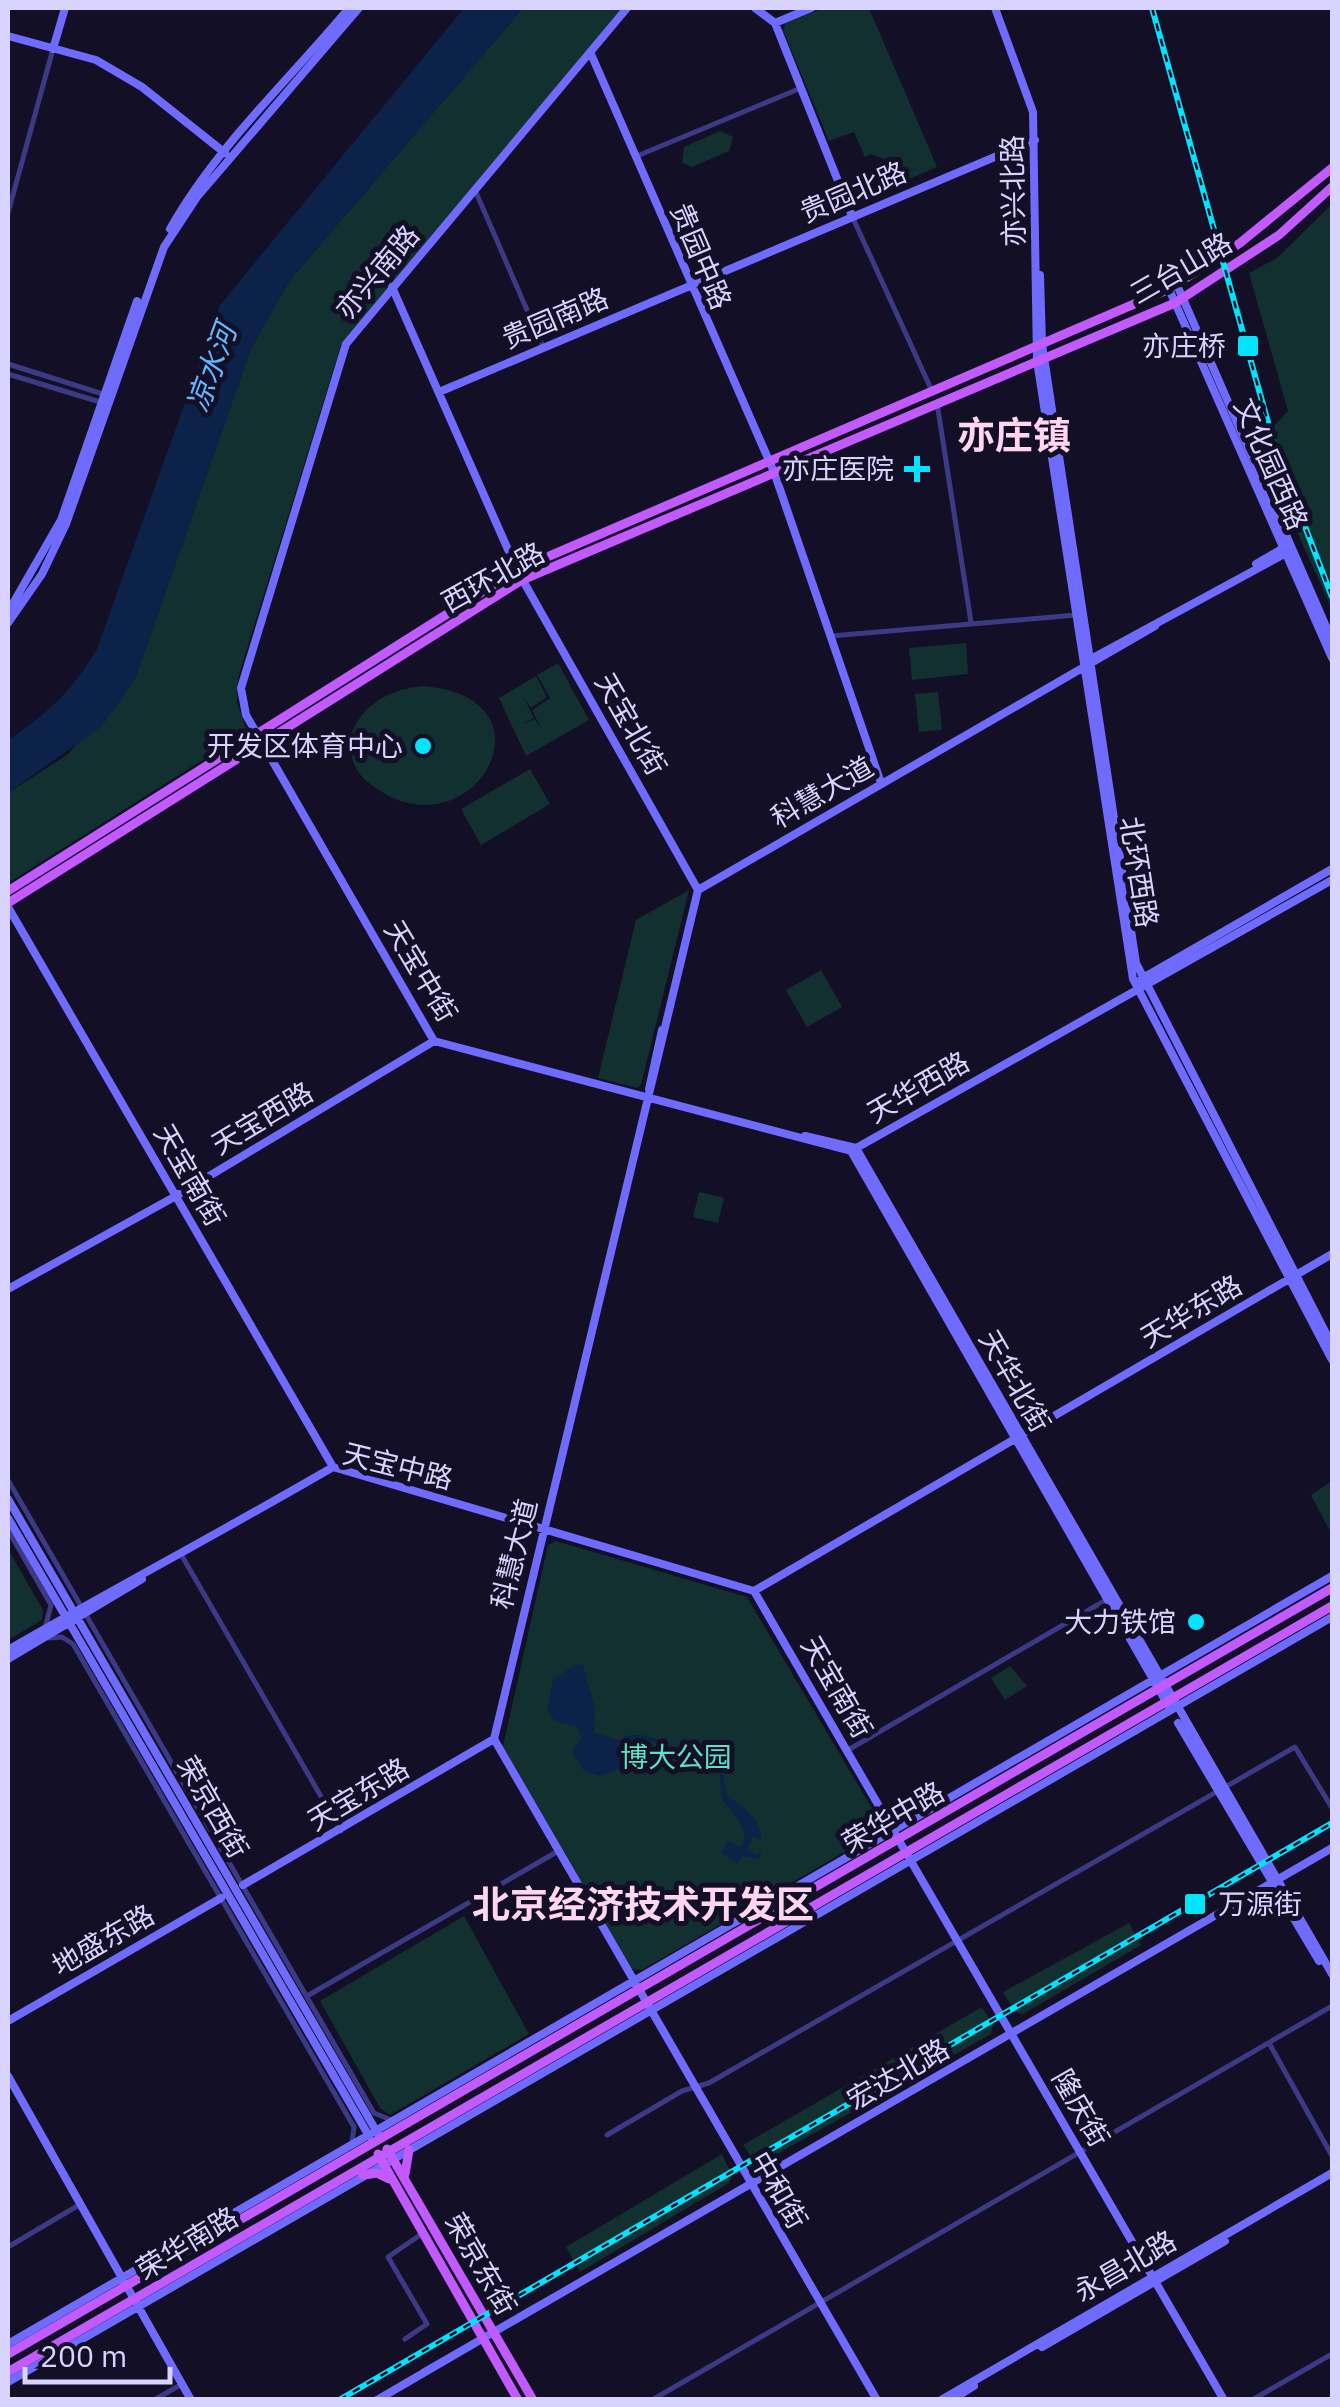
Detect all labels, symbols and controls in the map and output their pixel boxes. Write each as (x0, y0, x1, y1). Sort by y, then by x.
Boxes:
street label: 亦兴北路 (993, 135, 1032, 247)
street label: 贵园北路 (794, 153, 912, 230)
street label: 贵园中路 (663, 197, 740, 315)
street label: 亦兴南路 (326, 217, 427, 326)
street label: 三台山路 (1123, 224, 1239, 312)
street label: 贵园南路 (496, 279, 614, 356)
water label: 凉水河 (177, 314, 246, 416)
place label: 亦庄桥 (1142, 327, 1226, 364)
marker: 亦庄桥 (1235, 333, 1261, 359)
street label: 文化园西路 (1226, 392, 1317, 535)
district label: 亦庄镇 (957, 410, 1071, 459)
place label: 亦庄医院 (782, 450, 894, 487)
marker: 亦庄医院 (904, 456, 930, 482)
street label: 西环北路 (435, 533, 551, 620)
street label: 天宝北街 (587, 666, 675, 782)
place label: 开发区体育中心 (207, 727, 403, 764)
marker: 开发区体育中心 (412, 735, 434, 757)
street label: 科慧大道 (764, 748, 880, 836)
street label: 北环西路 (1112, 814, 1167, 930)
street label: 天宝中街 (377, 913, 466, 1028)
street label: 天华西路 (860, 1043, 976, 1131)
street label: 天宝西路 (204, 1073, 319, 1162)
street label: 天宝南街 (146, 1117, 234, 1233)
street label: 天华东路 (1133, 1266, 1248, 1355)
street label: 天华北街 (971, 1323, 1059, 1439)
street label: 天宝中路 (339, 1434, 457, 1497)
street label: 科慧大道 (482, 1495, 545, 1613)
place label: 大力铁馆 (1064, 1603, 1176, 1640)
marker: 大力铁馆 (1185, 1611, 1207, 1633)
street label: 天宝南街 (793, 1629, 881, 1745)
park label: 博大公园 (620, 1738, 732, 1775)
street label: 荣京西街 (169, 1749, 257, 1865)
street label: 天宝东路 (300, 1749, 415, 1838)
street label: 荣华中路 (835, 1773, 951, 1861)
district label: 北京经济技术开发区 (472, 1879, 814, 1928)
place label: 万源街 (1218, 1885, 1302, 1922)
marker: 万源街 (1182, 1891, 1208, 1917)
street label: 地盛东路 (45, 1896, 161, 1984)
street label: 宏达北路 (840, 2030, 956, 2118)
street label: 隆庆街 (1044, 2062, 1118, 2153)
street label: 中和街 (742, 2144, 816, 2235)
street label: 荣华南路 (129, 2198, 244, 2287)
street label: 荣京东街 (437, 2206, 525, 2322)
street label: 永昌北路 (1067, 2222, 1183, 2310)
scale bar (25, 2322, 170, 2384)
text: 200 m (40, 2336, 127, 2375)

